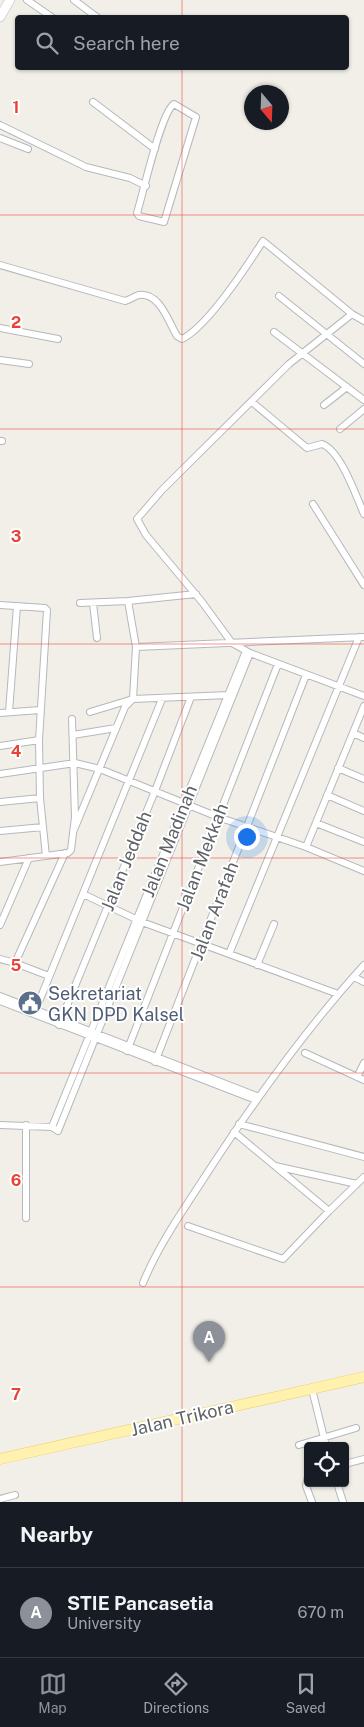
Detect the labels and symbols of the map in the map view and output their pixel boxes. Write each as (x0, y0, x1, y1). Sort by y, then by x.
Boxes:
north arrow (244, 85, 289, 130)
text: 1 (13, 98, 19, 117)
text: 2 (11, 313, 21, 332)
text: 3 (11, 527, 21, 546)
text: 4 (11, 742, 22, 761)
street label: Jalan Madinah (137, 782, 201, 900)
street label: Jalan Mekkah (172, 800, 232, 914)
street label: Jalan Jeddah (96, 808, 156, 914)
your location (234, 824, 260, 850)
street label: Jalan Arafah (186, 859, 242, 963)
text: 5 (11, 956, 22, 975)
place label: Sekretariat GKN DPD Kalsel (48, 983, 184, 1025)
public building icon: Sekretariat GKN DPD Kalsel (17, 990, 43, 1016)
text: 6 (11, 1171, 21, 1190)
pin: A (193, 1321, 225, 1362)
text: 7 (11, 1385, 21, 1404)
street label: Jalan Trikora (128, 1396, 236, 1440)

